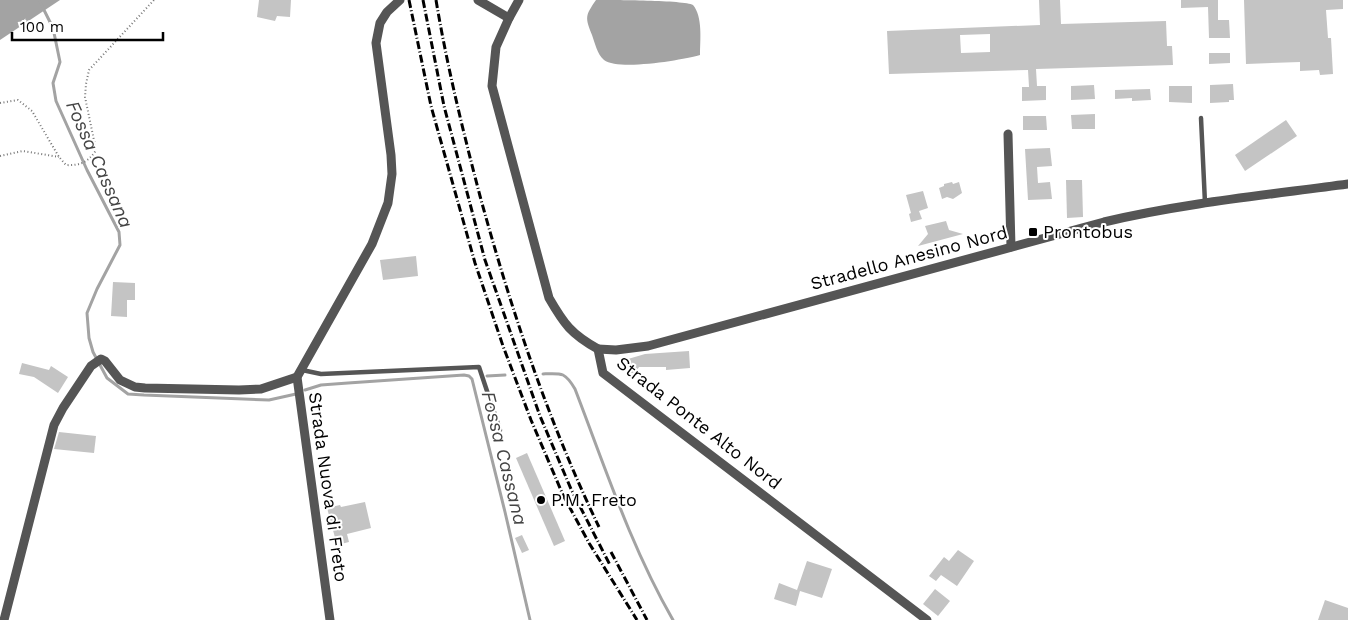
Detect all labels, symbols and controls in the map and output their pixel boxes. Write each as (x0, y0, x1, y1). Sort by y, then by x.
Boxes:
scale bar (12, 10, 164, 42)
text: 100 m (20, 18, 64, 36)
water label: Fossa Cassana (61, 97, 138, 232)
street label: Stradello Anesino Nord (808, 221, 1010, 294)
place label: Prontobus (1043, 221, 1133, 242)
marker: Prontobus (1027, 226, 1039, 238)
street label: Strada Ponte Alto Nord (613, 352, 786, 493)
water label: Fossa Cassana (477, 389, 532, 528)
street label: Strada Nuova di Freto (305, 391, 352, 583)
place label: P.M. Freto (551, 489, 637, 510)
marker: P.M. Freto (535, 494, 547, 506)

